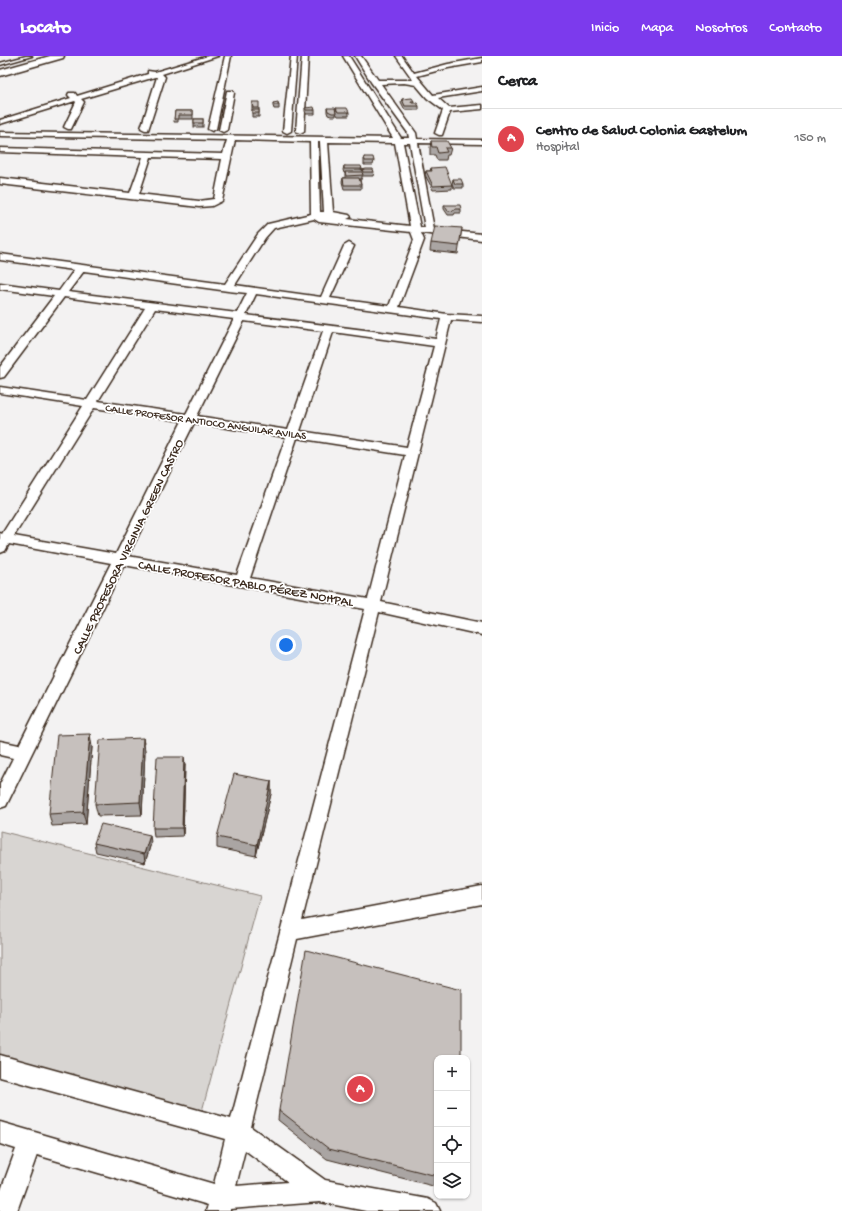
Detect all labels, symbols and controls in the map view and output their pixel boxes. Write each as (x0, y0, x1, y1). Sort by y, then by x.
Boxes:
text: Locato (20, 17, 71, 40)
text: Inicio (591, 20, 619, 37)
text: Mapa (641, 20, 673, 37)
text: Nosotros (695, 20, 747, 37)
text: Contacto (769, 20, 822, 37)
text: Cerca (498, 72, 537, 92)
text: Centro de Salud Colonia Gastelum (536, 122, 747, 140)
text: A (507, 131, 515, 146)
text: 150 m (794, 131, 826, 146)
text: Hospital (536, 140, 580, 155)
street label: CALLE PROFESOR ANTIOCO ANGUILAR AVILAS (105, 403, 308, 443)
street label: CALLE PROFESORA VIRGINIA GREEN CASTRO (70, 437, 188, 657)
street label: CALLE PROFESOR PABLO PÉREZ NOHPAL (137, 557, 356, 611)
your location (276, 635, 296, 655)
map controls (434, 1055, 470, 1199)
button: + (434, 1055, 470, 1091)
pin: A (347, 1074, 373, 1104)
button: − (434, 1091, 470, 1127)
button: locate (434, 1127, 470, 1163)
button: layers (434, 1163, 470, 1199)

